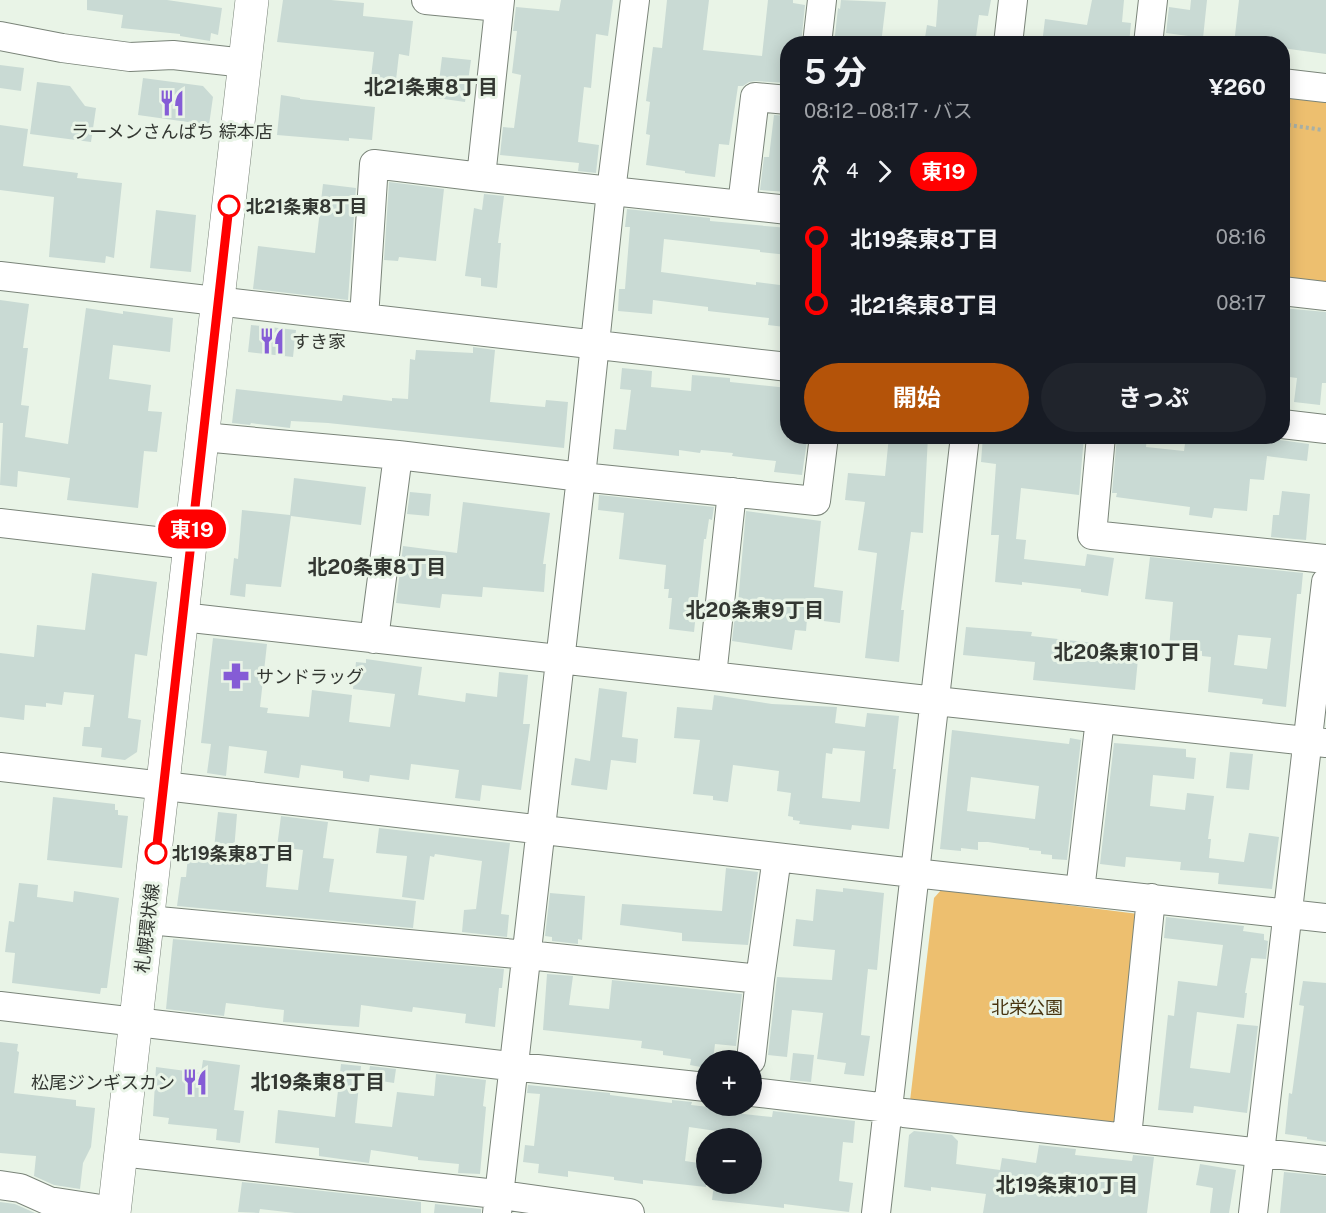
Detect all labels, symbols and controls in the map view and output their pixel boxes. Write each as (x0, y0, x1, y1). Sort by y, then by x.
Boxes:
text: 5 分 (804, 53, 867, 91)
text: ¥260 (1209, 74, 1266, 100)
district label: 北21条東8丁目 (364, 75, 498, 99)
restaurant icon: ラーメンさんぱち 綜本店 (157, 88, 187, 118)
text: 08:12 – 08:17 · バス (804, 99, 973, 123)
place label: ラーメンさんぱち 綜本店 (71, 121, 273, 142)
icon: walk (804, 155, 837, 188)
icon: forward (868, 155, 901, 188)
text: 4 (846, 159, 859, 183)
text: 東19 (922, 159, 965, 184)
marker: 北21条東8丁目 (218, 195, 240, 217)
place label: 北21条東8丁目 (246, 196, 367, 217)
text: 08:16 (1216, 225, 1266, 249)
text: 北19条東8丁目 (850, 226, 999, 252)
text: 08:17 (1216, 291, 1266, 315)
text: 北21条東8丁目 (850, 292, 998, 318)
restaurant icon: すき家 (257, 326, 287, 356)
place label: すき家 (292, 331, 346, 352)
button: 開始 (804, 363, 1029, 432)
button: きっぷ (1041, 363, 1266, 432)
line badge: 東19 (158, 510, 226, 548)
text: 東19 (170, 517, 214, 542)
district label: 北20条東8丁目 (307, 555, 447, 579)
district label: 北20条東9丁目 (686, 598, 824, 622)
district label: 北20条東10丁目 (1053, 640, 1201, 664)
pharmacy icon: サンドラッグ (221, 661, 251, 691)
place label: サンドラッグ (256, 666, 364, 687)
marker: 北19条東8丁目 (145, 842, 167, 864)
place label: 北19条東8丁目 (172, 843, 294, 864)
street label: 札幌環状線 (131, 882, 163, 974)
park label: 北栄公園 (991, 997, 1063, 1018)
map controls (696, 1050, 762, 1194)
button: + (696, 1050, 762, 1116)
restaurant icon: 松尾ジンギスカン (180, 1067, 210, 1097)
district label: 北19条東8丁目 (250, 1070, 386, 1094)
place label: 松尾ジンギスカン (31, 1072, 175, 1093)
button: − (696, 1128, 762, 1194)
district label: 北19条東10丁目 (995, 1173, 1139, 1197)

